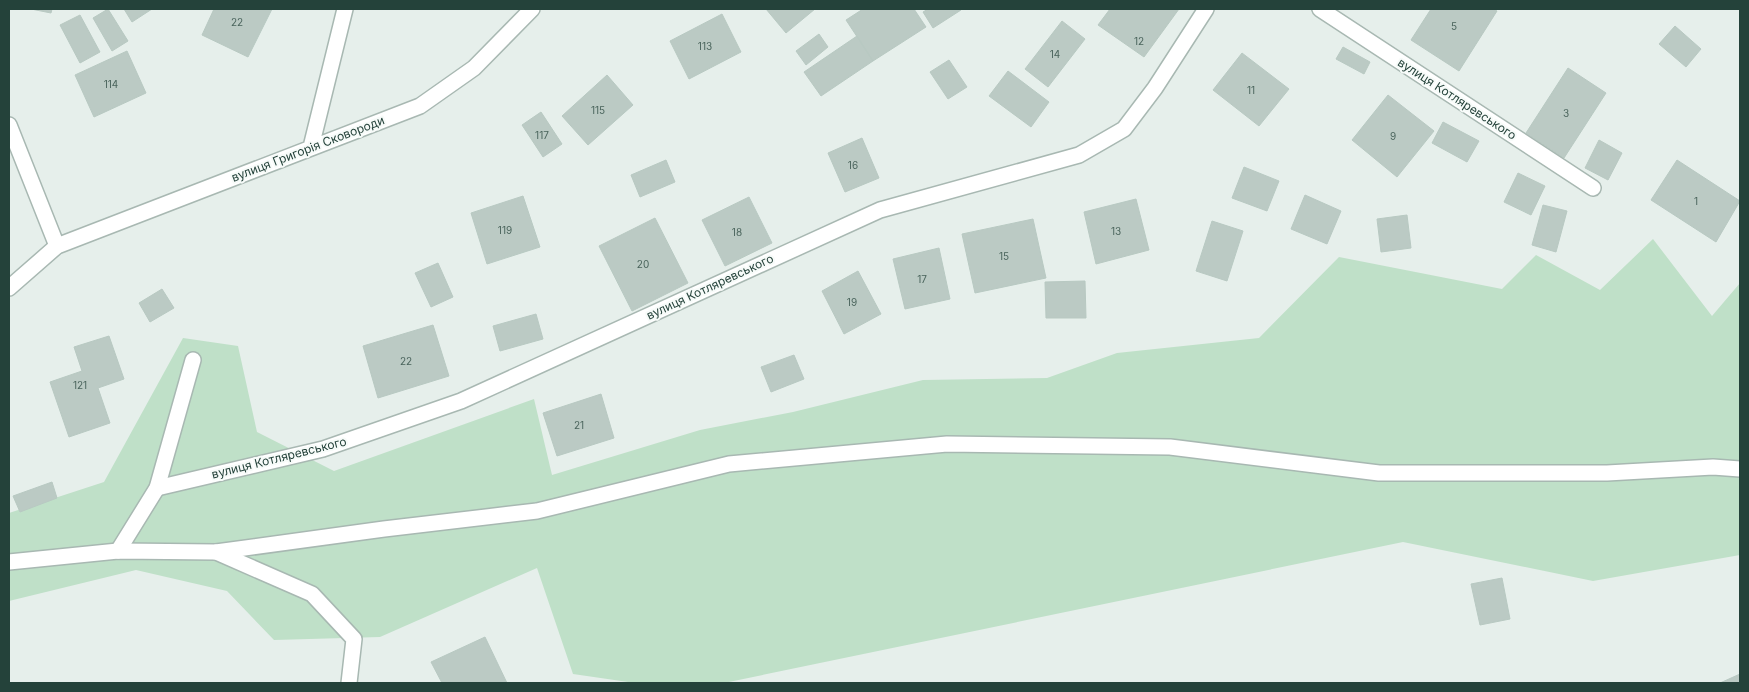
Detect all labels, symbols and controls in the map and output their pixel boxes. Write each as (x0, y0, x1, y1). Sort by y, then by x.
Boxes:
house number: 22 (231, 16, 243, 28)
house number: 5 (1451, 20, 1457, 32)
house number: 12 (1134, 35, 1144, 47)
house number: 113 (698, 40, 712, 52)
house number: 14 (1050, 48, 1060, 60)
street label: вулиця Котляревського (1395, 55, 1519, 143)
house number: 114 (104, 78, 118, 90)
house number: 11 (1247, 84, 1255, 96)
house number: 115 (591, 104, 605, 116)
house number: 3 (1563, 107, 1569, 119)
street label: вулиця Григорія Сковороди (229, 112, 386, 185)
house number: 117 (535, 129, 549, 141)
house number: 9 (1390, 130, 1396, 142)
house number: 16 (848, 159, 858, 171)
house number: 1 (1694, 195, 1698, 207)
house number: 119 (498, 224, 512, 236)
house number: 13 (1111, 225, 1121, 237)
house number: 18 (732, 226, 742, 238)
street label: вулиця Котляревського (644, 250, 776, 323)
house number: 15 (999, 250, 1009, 262)
house number: 20 (637, 258, 649, 270)
house number: 17 (917, 273, 927, 285)
house number: 19 (847, 296, 857, 308)
house number: 22 (400, 355, 412, 367)
house number: 121 (73, 379, 87, 391)
house number: 21 (574, 419, 584, 431)
street label: вулиця Котляревського (210, 433, 348, 482)

